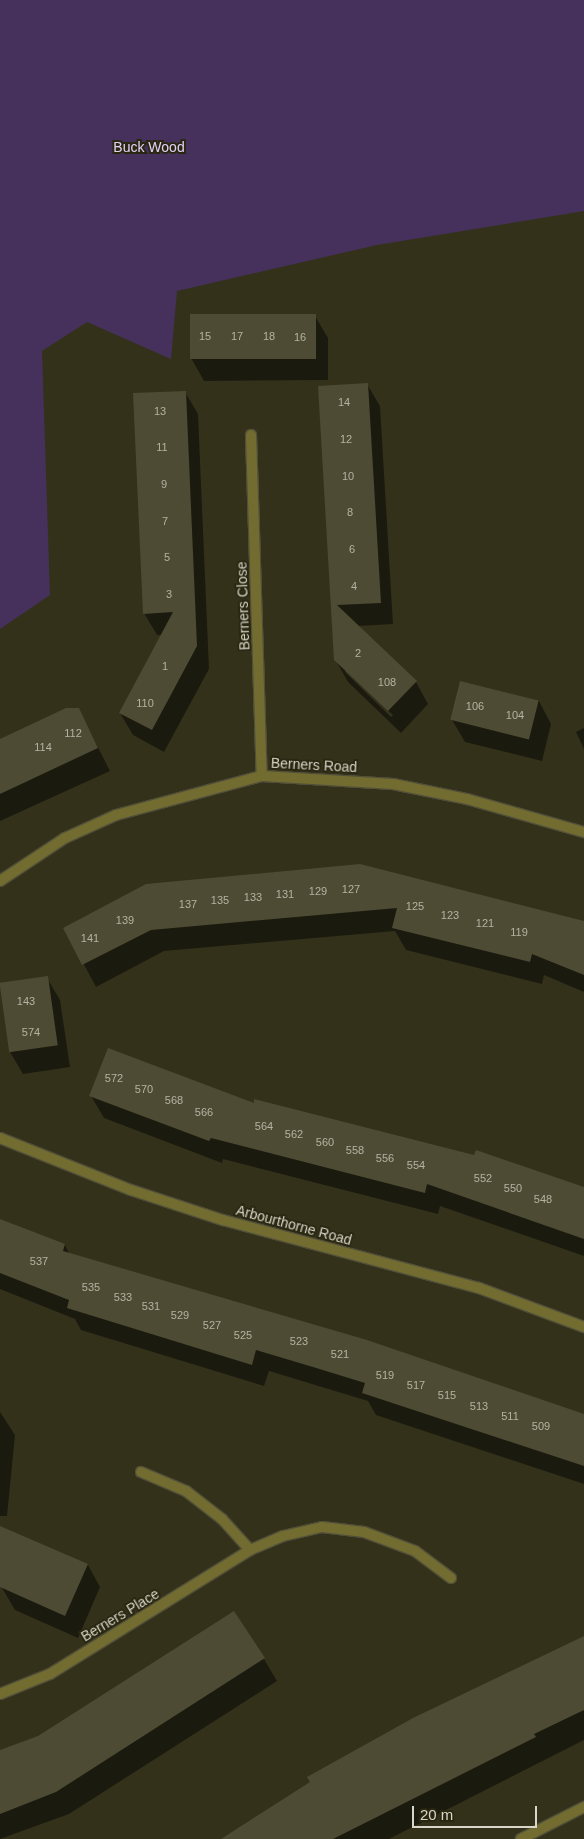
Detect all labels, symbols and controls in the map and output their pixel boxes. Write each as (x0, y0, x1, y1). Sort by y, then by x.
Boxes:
park label: Buck Wood (113, 139, 185, 155)
house number: 15 (199, 329, 211, 343)
house number: 17 (231, 329, 243, 343)
house number: 18 (263, 329, 275, 343)
house number: 16 (294, 330, 306, 344)
house number: 14 (338, 395, 350, 409)
house number: 13 (154, 404, 166, 418)
house number: 12 (340, 432, 352, 446)
house number: 11 (156, 440, 168, 454)
house number: 10 (342, 469, 354, 483)
house number: 9 (161, 477, 167, 491)
house number: 8 (347, 505, 353, 519)
house number: 7 (162, 514, 168, 528)
house number: 6 (349, 542, 355, 556)
house number: 5 (164, 550, 170, 564)
street label: Berners Close (233, 561, 253, 651)
house number: 4 (351, 579, 357, 593)
house number: 3 (166, 587, 172, 601)
house number: 2 (355, 646, 361, 660)
house number: 1 (162, 659, 168, 673)
house number: 108 (378, 675, 396, 689)
house number: 110 (136, 696, 154, 710)
house number: 106 (466, 699, 484, 713)
house number: 104 (506, 708, 524, 722)
house number: 112 (64, 726, 82, 740)
house number: 114 (34, 740, 52, 754)
street label: Berners Road (270, 754, 358, 776)
house number: 127 (342, 882, 360, 896)
house number: 129 (309, 884, 327, 898)
house number: 131 (276, 887, 294, 901)
house number: 133 (244, 890, 262, 904)
house number: 135 (211, 893, 229, 907)
house number: 137 (179, 897, 197, 911)
house number: 125 (406, 899, 424, 913)
house number: 123 (441, 908, 459, 922)
house number: 139 (116, 913, 134, 927)
house number: 121 (476, 916, 494, 930)
house number: 119 (510, 925, 528, 939)
house number: 141 (81, 931, 99, 945)
house number: 143 (17, 994, 35, 1008)
house number: 574 (22, 1025, 40, 1039)
house number: 572 (105, 1071, 123, 1085)
house number: 570 (135, 1082, 153, 1096)
house number: 568 (165, 1093, 183, 1107)
house number: 566 (195, 1105, 213, 1119)
house number: 564 (255, 1119, 273, 1133)
house number: 562 (285, 1127, 303, 1141)
house number: 560 (316, 1135, 334, 1149)
house number: 558 (346, 1143, 364, 1157)
house number: 556 (376, 1151, 394, 1165)
house number: 554 (407, 1158, 425, 1172)
house number: 552 (474, 1171, 492, 1185)
house number: 550 (504, 1181, 522, 1195)
house number: 548 (534, 1192, 552, 1206)
street label: Arbourthorne Road (234, 1201, 354, 1249)
house number: 537 (30, 1254, 48, 1268)
house number: 535 (82, 1280, 100, 1294)
house number: 533 (114, 1290, 132, 1304)
house number: 531 (142, 1299, 160, 1313)
house number: 529 (171, 1308, 189, 1322)
house number: 527 (203, 1318, 221, 1332)
house number: 525 (234, 1328, 252, 1342)
house number: 523 (290, 1334, 308, 1348)
house number: 521 (331, 1347, 349, 1361)
house number: 519 (376, 1368, 394, 1382)
house number: 517 (407, 1378, 425, 1392)
house number: 515 (438, 1388, 456, 1402)
house number: 513 (470, 1399, 488, 1413)
house number: 511 (501, 1409, 519, 1423)
house number: 509 (532, 1419, 550, 1433)
street label: Berners Place (78, 1585, 162, 1645)
scale bar (414, 1796, 539, 1828)
text: 20 m (420, 1806, 453, 1823)

